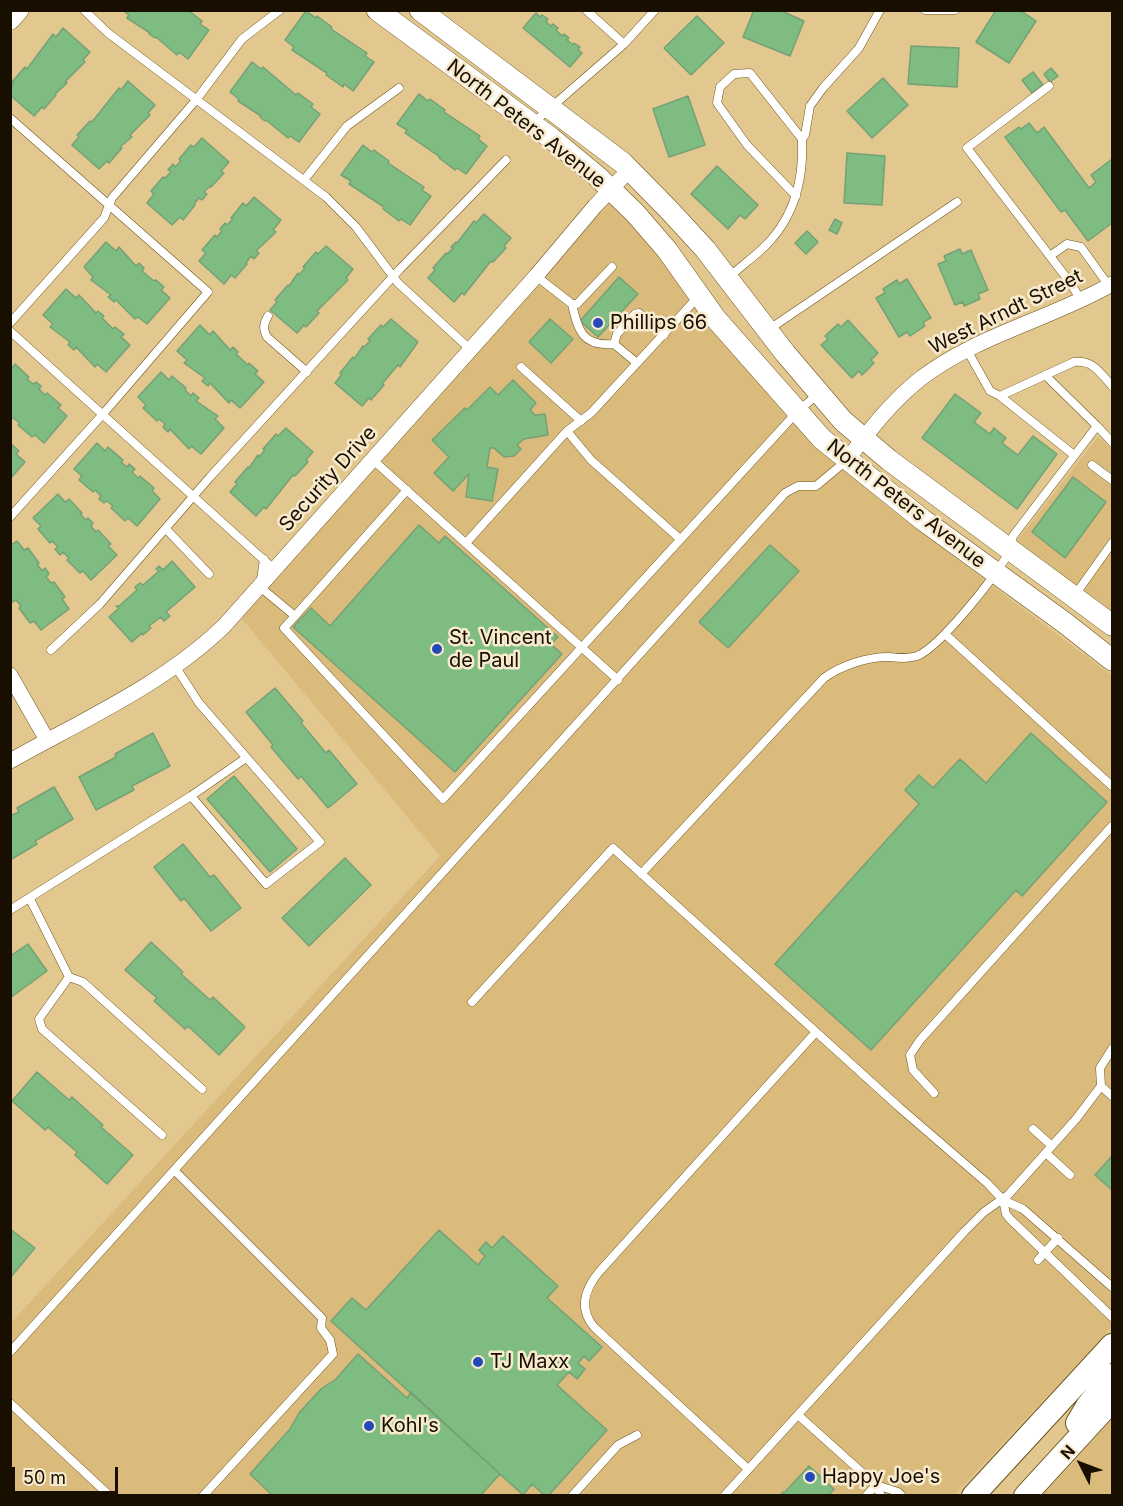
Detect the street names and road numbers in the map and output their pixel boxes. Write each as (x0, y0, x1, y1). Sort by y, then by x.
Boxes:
street label: North Peters Avenue (442, 54, 610, 194)
street label: West Arndt Street (925, 264, 1087, 360)
street label: Security Drive (274, 421, 382, 537)
street label: North Peters Avenue (822, 434, 990, 574)

